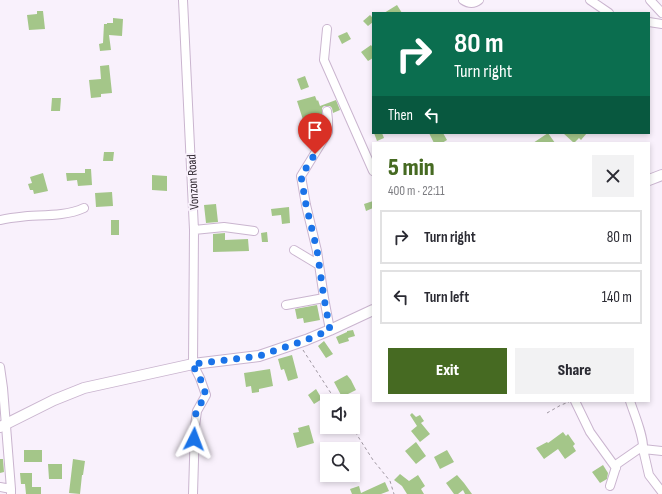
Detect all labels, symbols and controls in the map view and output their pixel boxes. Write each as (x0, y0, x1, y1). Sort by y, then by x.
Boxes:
text: 80 m (454, 27, 503, 60)
icon: right (388, 28, 440, 80)
text: Turn right (454, 61, 512, 82)
icon: left (421, 104, 443, 126)
text: Then (388, 106, 413, 125)
pin (298, 113, 332, 154)
icon: arrive (304, 119, 326, 141)
text: 5 min (388, 153, 435, 182)
street label: Vonzon Road (184, 154, 202, 210)
button: close (592, 155, 634, 197)
text: 400 m · 22:11 (388, 183, 444, 199)
icon: right (390, 226, 412, 248)
text: Turn right (424, 228, 476, 247)
text: 80 m (607, 228, 632, 247)
icon: left (390, 286, 412, 308)
text: Turn left (424, 288, 469, 307)
text: 140 m (602, 288, 632, 307)
button: Exit (388, 348, 507, 394)
button: Share (515, 348, 634, 394)
map controls (320, 394, 360, 482)
button: sound (320, 394, 360, 434)
position arrow (173, 418, 215, 460)
button: search (320, 442, 360, 482)

